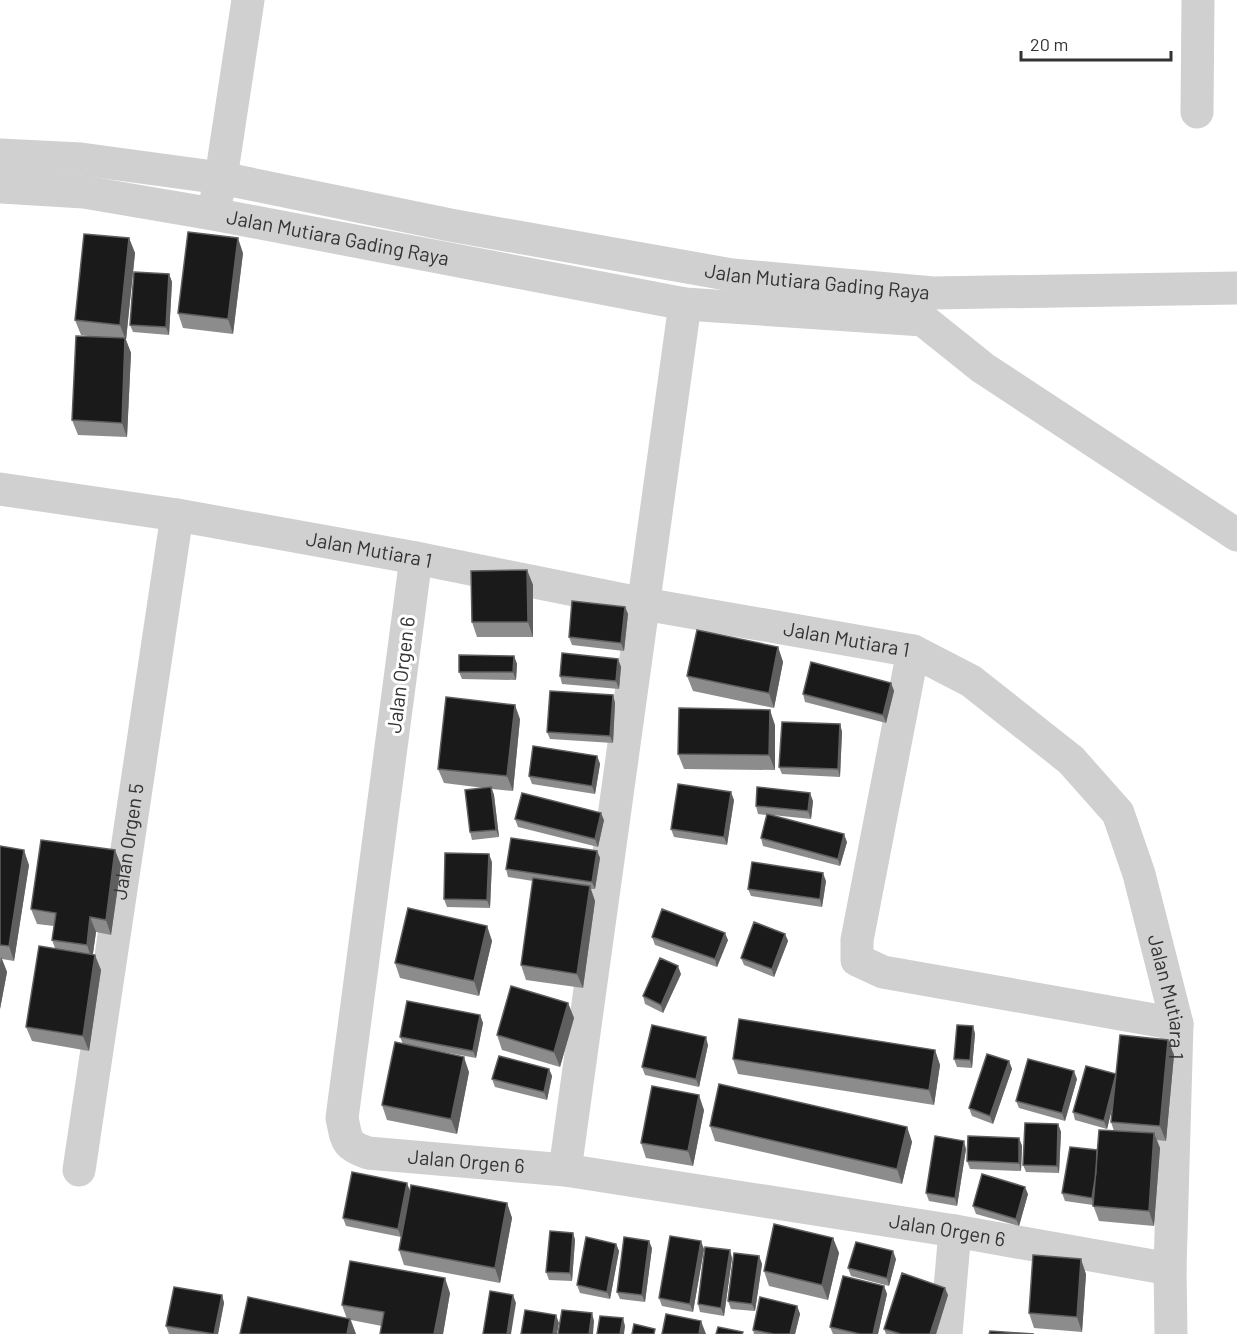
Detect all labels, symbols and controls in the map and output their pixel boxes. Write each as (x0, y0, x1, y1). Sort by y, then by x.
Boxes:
scale bar (1021, 24, 1171, 62)
text: 20 m (1030, 33, 1068, 55)
street label: Jalan Mutiara Gading Raya (225, 204, 451, 270)
street label: Jalan Mutiara Gading Raya (703, 257, 931, 304)
street label: Jalan Mutiara 1 (304, 525, 434, 572)
street label: Jalan Orgen 6 (381, 615, 419, 735)
street label: Jalan Mutiara 1 (782, 616, 912, 661)
street label: Jalan Orgen 5 (107, 782, 148, 901)
street label: Jalan Mutiara 1 (1144, 932, 1190, 1060)
street label: Jalan Orgen 6 (407, 1143, 526, 1177)
street label: Jalan Orgen 6 (888, 1208, 1007, 1251)

